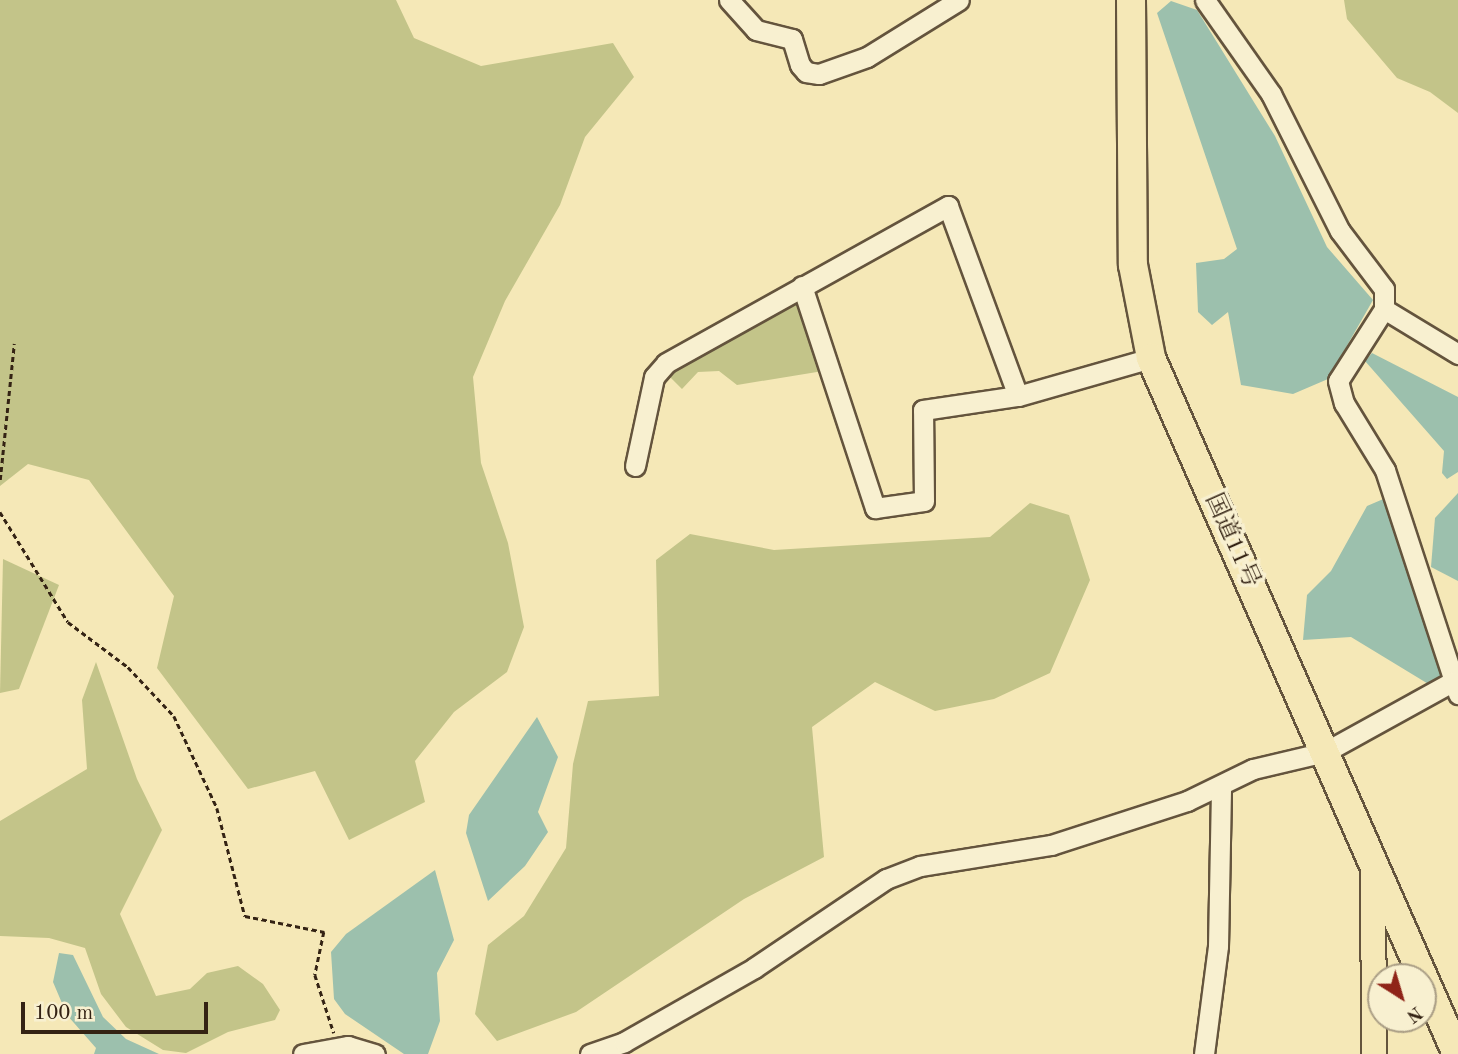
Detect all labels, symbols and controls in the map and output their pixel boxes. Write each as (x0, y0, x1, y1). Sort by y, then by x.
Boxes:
street label: 国道11号 (1198, 490, 1264, 592)
north arrow (1367, 963, 1437, 1033)
scale bar (24, 988, 212, 1032)
text: N (1402, 1002, 1425, 1026)
text: 100 m (34, 1003, 93, 1024)

